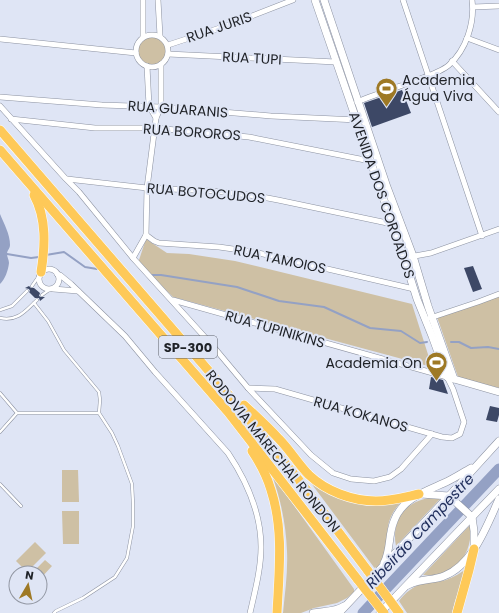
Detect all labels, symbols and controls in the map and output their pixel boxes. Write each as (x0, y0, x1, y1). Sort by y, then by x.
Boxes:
street label: RUA JURIS (184, 6, 254, 48)
street label: RUA TUPI (222, 46, 282, 70)
place label: Academia Água Viva (402, 70, 475, 106)
sports icon: Academia Água Viva (374, 75, 400, 108)
street label: RUA GUARANIS (127, 96, 229, 122)
street label: AVENIDA DOS COROADOS (344, 109, 420, 281)
street label: RUA BOROROS (142, 119, 242, 145)
street label: RUA BOTOCUDOS (146, 178, 266, 208)
street label: RUA TAMOIOS (232, 239, 328, 279)
street label: RUA TUPINIKINS (223, 305, 327, 353)
road number: SP-300 (159, 336, 217, 358)
sports icon: Academia On (424, 350, 450, 383)
place label: Academia On (325, 353, 422, 373)
street label: RODOVIA MARECHAL RONDON (201, 366, 345, 536)
street label: RUA KOKANOS (311, 391, 411, 437)
water label: Ribeirão Campestre (361, 468, 479, 593)
north arrow (8, 565, 48, 605)
text: N (24, 567, 35, 584)

